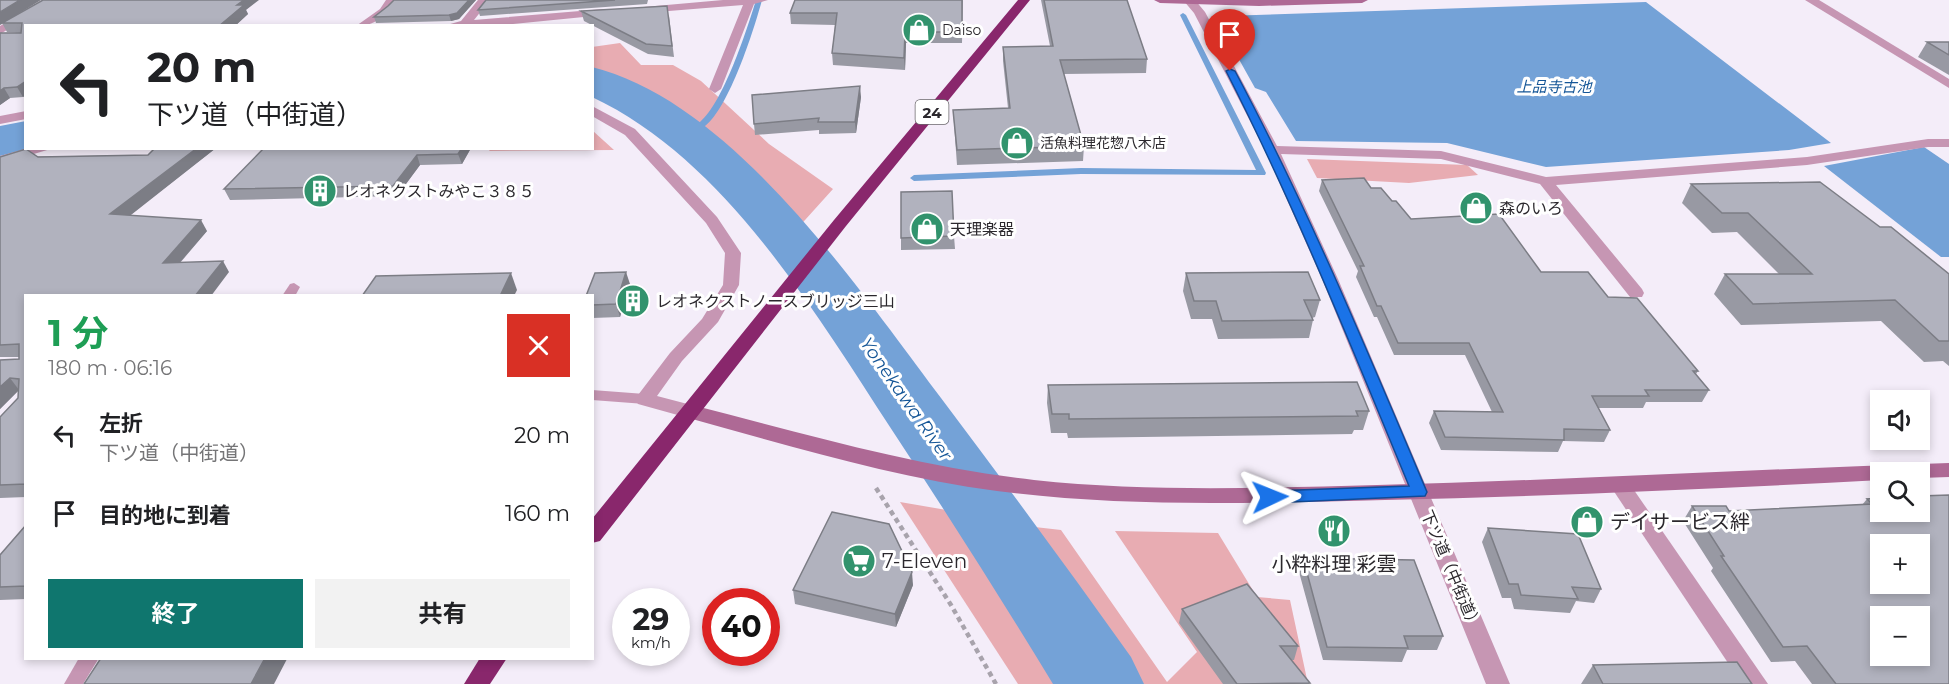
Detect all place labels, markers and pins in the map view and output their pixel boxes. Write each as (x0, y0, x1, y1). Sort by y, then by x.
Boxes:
pin (1204, 9, 1255, 71)
shop icon: Daiso (901, 12, 937, 48)
place label: Daiso (942, 21, 981, 39)
shop icon: 活魚料理花惣八木店 (999, 125, 1035, 161)
place label: 活魚料理花惣八木店 (1040, 134, 1166, 152)
building icon: レオネクストみやこ３８５ (302, 173, 338, 209)
place label: レオネクストみやこ３８５ (343, 182, 535, 201)
shop icon: 森のいろ (1458, 190, 1494, 226)
place label: 森のいろ (1499, 199, 1563, 218)
shop icon: 天理楽器 (909, 211, 945, 247)
place label: 天理楽器 (950, 220, 1014, 239)
building icon: レオネクストノースブリッジ三山 (615, 283, 651, 319)
place label: レオネクストノースブリッジ三山 (656, 292, 895, 311)
shop icon: デイサービス絆 (1569, 504, 1605, 540)
place label: デイサービス絆 (1610, 510, 1750, 534)
restaurant icon: 小粋料理 彩雲 (1316, 513, 1352, 549)
supermarket icon: 7-Eleven (841, 543, 877, 579)
place label: 7-Eleven (882, 549, 967, 573)
place label: 小粋料理 彩雲 (1271, 552, 1397, 576)

